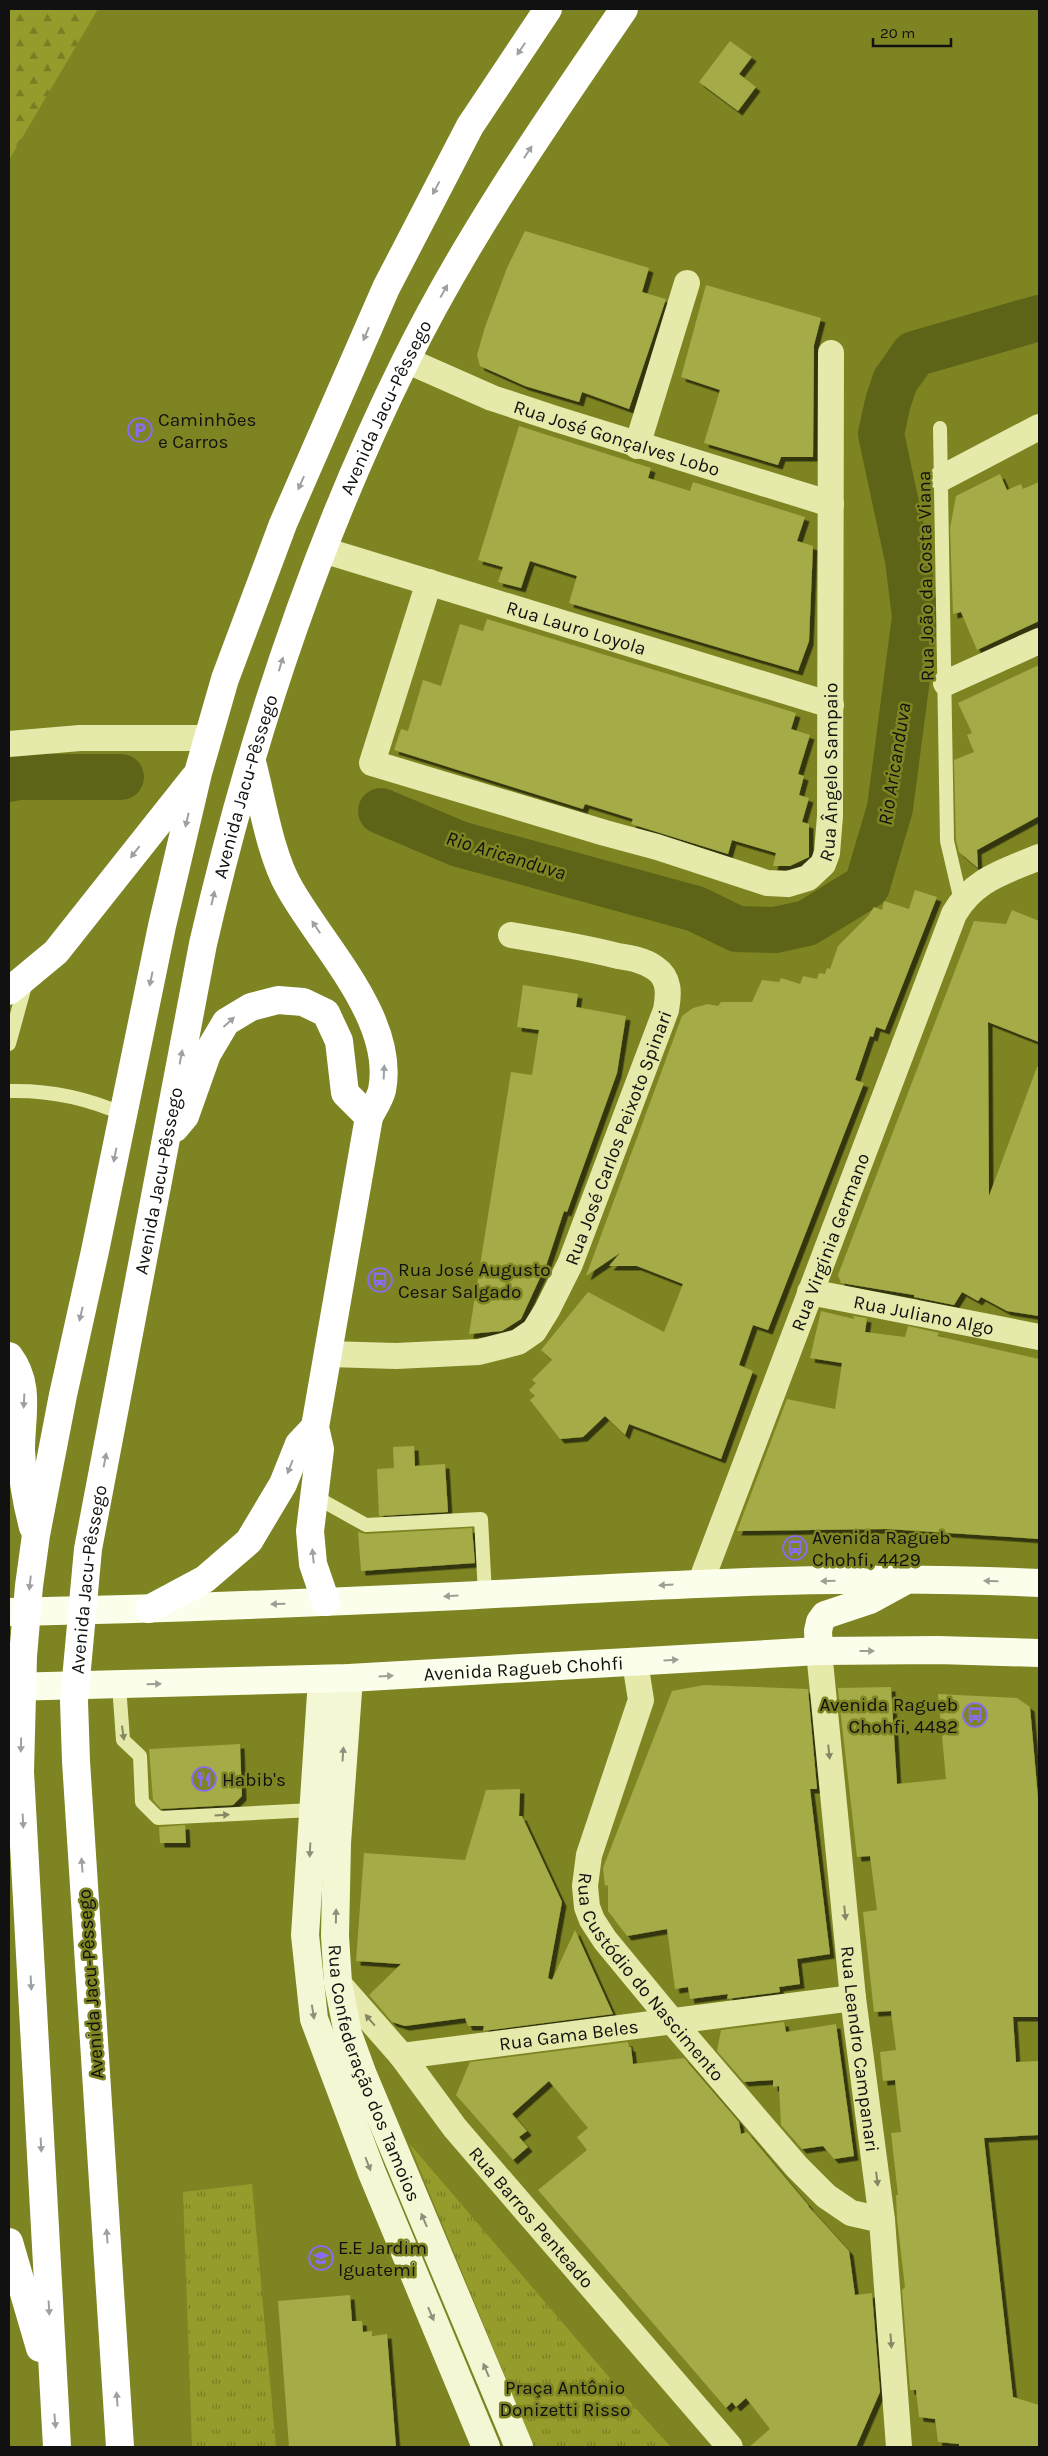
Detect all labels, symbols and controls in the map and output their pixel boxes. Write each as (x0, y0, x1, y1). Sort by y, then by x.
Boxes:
scale bar (873, 15, 950, 47)
text: 20 m (880, 24, 915, 42)
one-way arrow (516, 42, 526, 56)
one-way arrow (523, 146, 533, 159)
one-way arrow (432, 181, 441, 195)
one-way arrow (440, 284, 448, 298)
street label: Avenida Jacu-Pêssego (336, 316, 437, 498)
one-way arrow (362, 327, 370, 341)
street label: Rua José Gonçalves Lobo (511, 396, 722, 481)
place label: Caminhões e Carros (158, 409, 257, 453)
parking icon: Caminhões e Carros (127, 417, 153, 443)
street label: Rua João da Costa Viana (913, 470, 939, 681)
one-way arrow (297, 476, 305, 490)
street label: Rua Lauro Loyola (504, 597, 649, 660)
one-way arrow (277, 656, 285, 671)
street label: Rua Ângelo Sampaio (815, 683, 842, 865)
street label: Avenida Jacu-Pêssego (209, 692, 283, 881)
water label: Rio Aricanduva (873, 701, 916, 827)
one-way arrow (183, 813, 191, 828)
water label: Rio Aricanduva (443, 826, 569, 885)
one-way arrow (129, 845, 140, 858)
one-way arrow (209, 891, 217, 906)
one-way arrow (311, 921, 321, 934)
one-way arrow (147, 971, 155, 986)
street label: Rua José Carlos Peixoto Spinari (561, 1008, 677, 1268)
one-way arrow (222, 1016, 234, 1028)
one-way arrow (177, 1049, 185, 1065)
one-way arrow (380, 1064, 388, 1080)
street label: Avenida Jacu-Pêssego (130, 1085, 188, 1276)
one-way arrow (110, 1147, 118, 1163)
street label: Rua Virginia Germano (787, 1150, 874, 1334)
place label: Rua José Augusto Cesar Salgado (398, 1259, 551, 1303)
bus stop icon: Rua José Augusto Cesar Salgado (367, 1267, 393, 1293)
street label: Rua Juliano Algo (852, 1291, 996, 1340)
one-way arrow (77, 1307, 85, 1322)
one-way arrow (19, 1393, 27, 1409)
one-way arrow (101, 1451, 109, 1467)
one-way arrow (286, 1460, 293, 1475)
street label: Avenida Jacu-Pêssego (67, 1483, 112, 1675)
place label: Avenida Ragueb Chohfi, 4429 (812, 1527, 951, 1571)
bus stop icon: Avenida Ragueb Chohfi, 4429 (782, 1535, 808, 1561)
one-way arrow (309, 1547, 317, 1563)
one-way arrow (26, 1575, 34, 1591)
one-way arrow (820, 1577, 836, 1585)
one-way arrow (982, 1577, 998, 1585)
one-way arrow (657, 1582, 673, 1590)
one-way arrow (443, 1592, 459, 1600)
one-way arrow (269, 1600, 285, 1608)
one-way arrow (860, 1646, 876, 1654)
street label: Avenida Ragueb Chohfi (423, 1652, 624, 1686)
one-way arrow (663, 1655, 679, 1663)
one-way arrow (378, 1671, 394, 1679)
one-way arrow (146, 1679, 162, 1687)
place label: Avenida Ragueb Chohfi, 4482 (819, 1694, 958, 1738)
bus stop icon: Avenida Ragueb Chohfi, 4482 (962, 1702, 988, 1728)
one-way arrow (119, 1725, 127, 1741)
one-way arrow (17, 1737, 25, 1753)
one-way arrow (825, 1744, 833, 1760)
one-way arrow (340, 1745, 348, 1761)
restaurant icon: Habib's (191, 1766, 217, 1792)
place label: Habib's (222, 1769, 286, 1791)
one-way arrow (214, 1810, 230, 1818)
one-way arrow (19, 1813, 27, 1829)
one-way arrow (305, 1842, 313, 1858)
one-way arrow (78, 1856, 86, 1872)
street label: Rua Custódio do Nascimento (573, 1871, 728, 2086)
street label: Avenida Jacu-Pêssego (73, 1888, 109, 2080)
one-way arrow (841, 1906, 849, 1922)
one-way arrow (332, 1908, 340, 1924)
street label: Rua Confederação dos Tamoios (324, 1944, 425, 2205)
street label: Rua Leandro Campanari (836, 1945, 883, 2153)
one-way arrow (28, 1975, 36, 1991)
one-way arrow (310, 2004, 318, 2020)
one-way arrow (364, 2014, 376, 2026)
street label: Rua Gama Beles (498, 2016, 640, 2055)
one-way arrow (37, 2138, 45, 2154)
street label: Rua Barros Penteado (464, 2142, 598, 2293)
one-way arrow (364, 2157, 372, 2172)
one-way arrow (873, 2171, 881, 2187)
one-way arrow (419, 2213, 427, 2227)
one-way arrow (102, 2228, 110, 2244)
place label: E.E Jardim Iguatemi (338, 2237, 427, 2281)
school or university icon: E.E Jardim Iguatemi (308, 2245, 334, 2271)
one-way arrow (45, 2300, 53, 2316)
one-way arrow (427, 2307, 435, 2321)
one-way arrow (887, 2333, 895, 2349)
one-way arrow (482, 2363, 490, 2377)
park label: Praça Antônio Donizetti Risso (500, 2377, 630, 2421)
one-way arrow (113, 2390, 121, 2406)
one-way arrow (51, 2413, 59, 2429)

